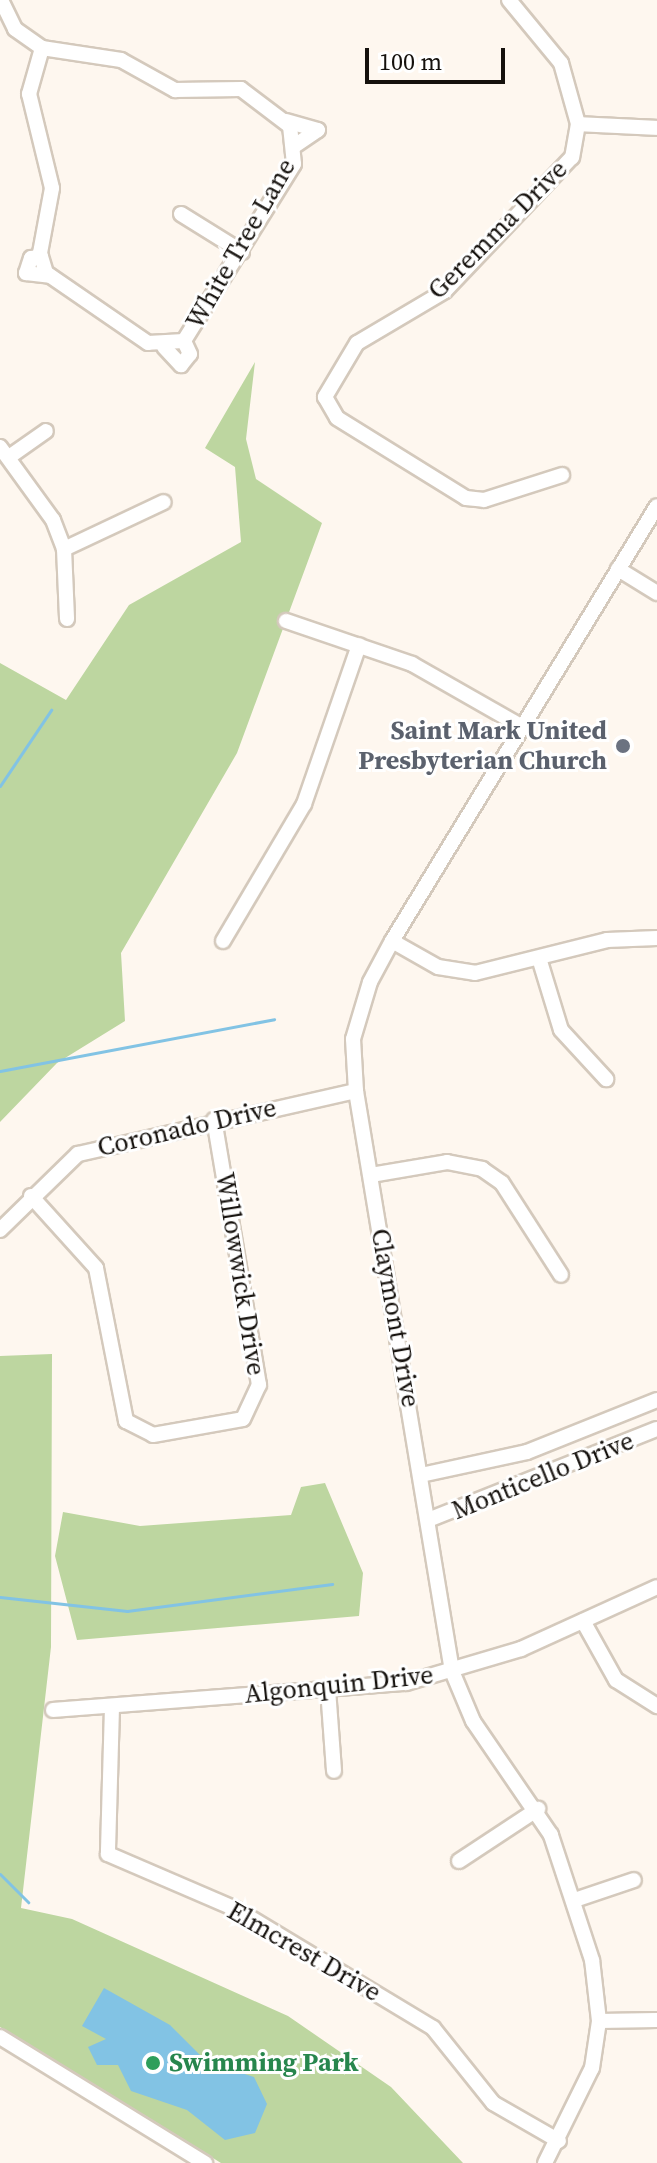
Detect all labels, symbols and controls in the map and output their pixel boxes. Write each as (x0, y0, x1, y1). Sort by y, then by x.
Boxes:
scale bar (369, 32, 509, 82)
text: 100 m (379, 45, 442, 78)
street label: White Tree Lane (179, 153, 303, 335)
street label: Geremma Drive (422, 154, 574, 306)
place label: Saint Mark United Presbyterian Church (358, 715, 607, 776)
marker: Saint Mark United Presbyterian Church (614, 737, 632, 755)
street label: Coronado Drive (95, 1092, 279, 1164)
street label: Willowwick Drive (209, 1170, 271, 1378)
street label: Claymont Drive (364, 1226, 426, 1410)
street label: Monticello Drive (448, 1425, 638, 1527)
street label: Algonquin Drive (243, 1660, 435, 1710)
street label: Elmcrest Drive (222, 1895, 386, 2009)
place label: Swimming Park (169, 2047, 359, 2079)
marker: Swimming Park (144, 2054, 162, 2072)

